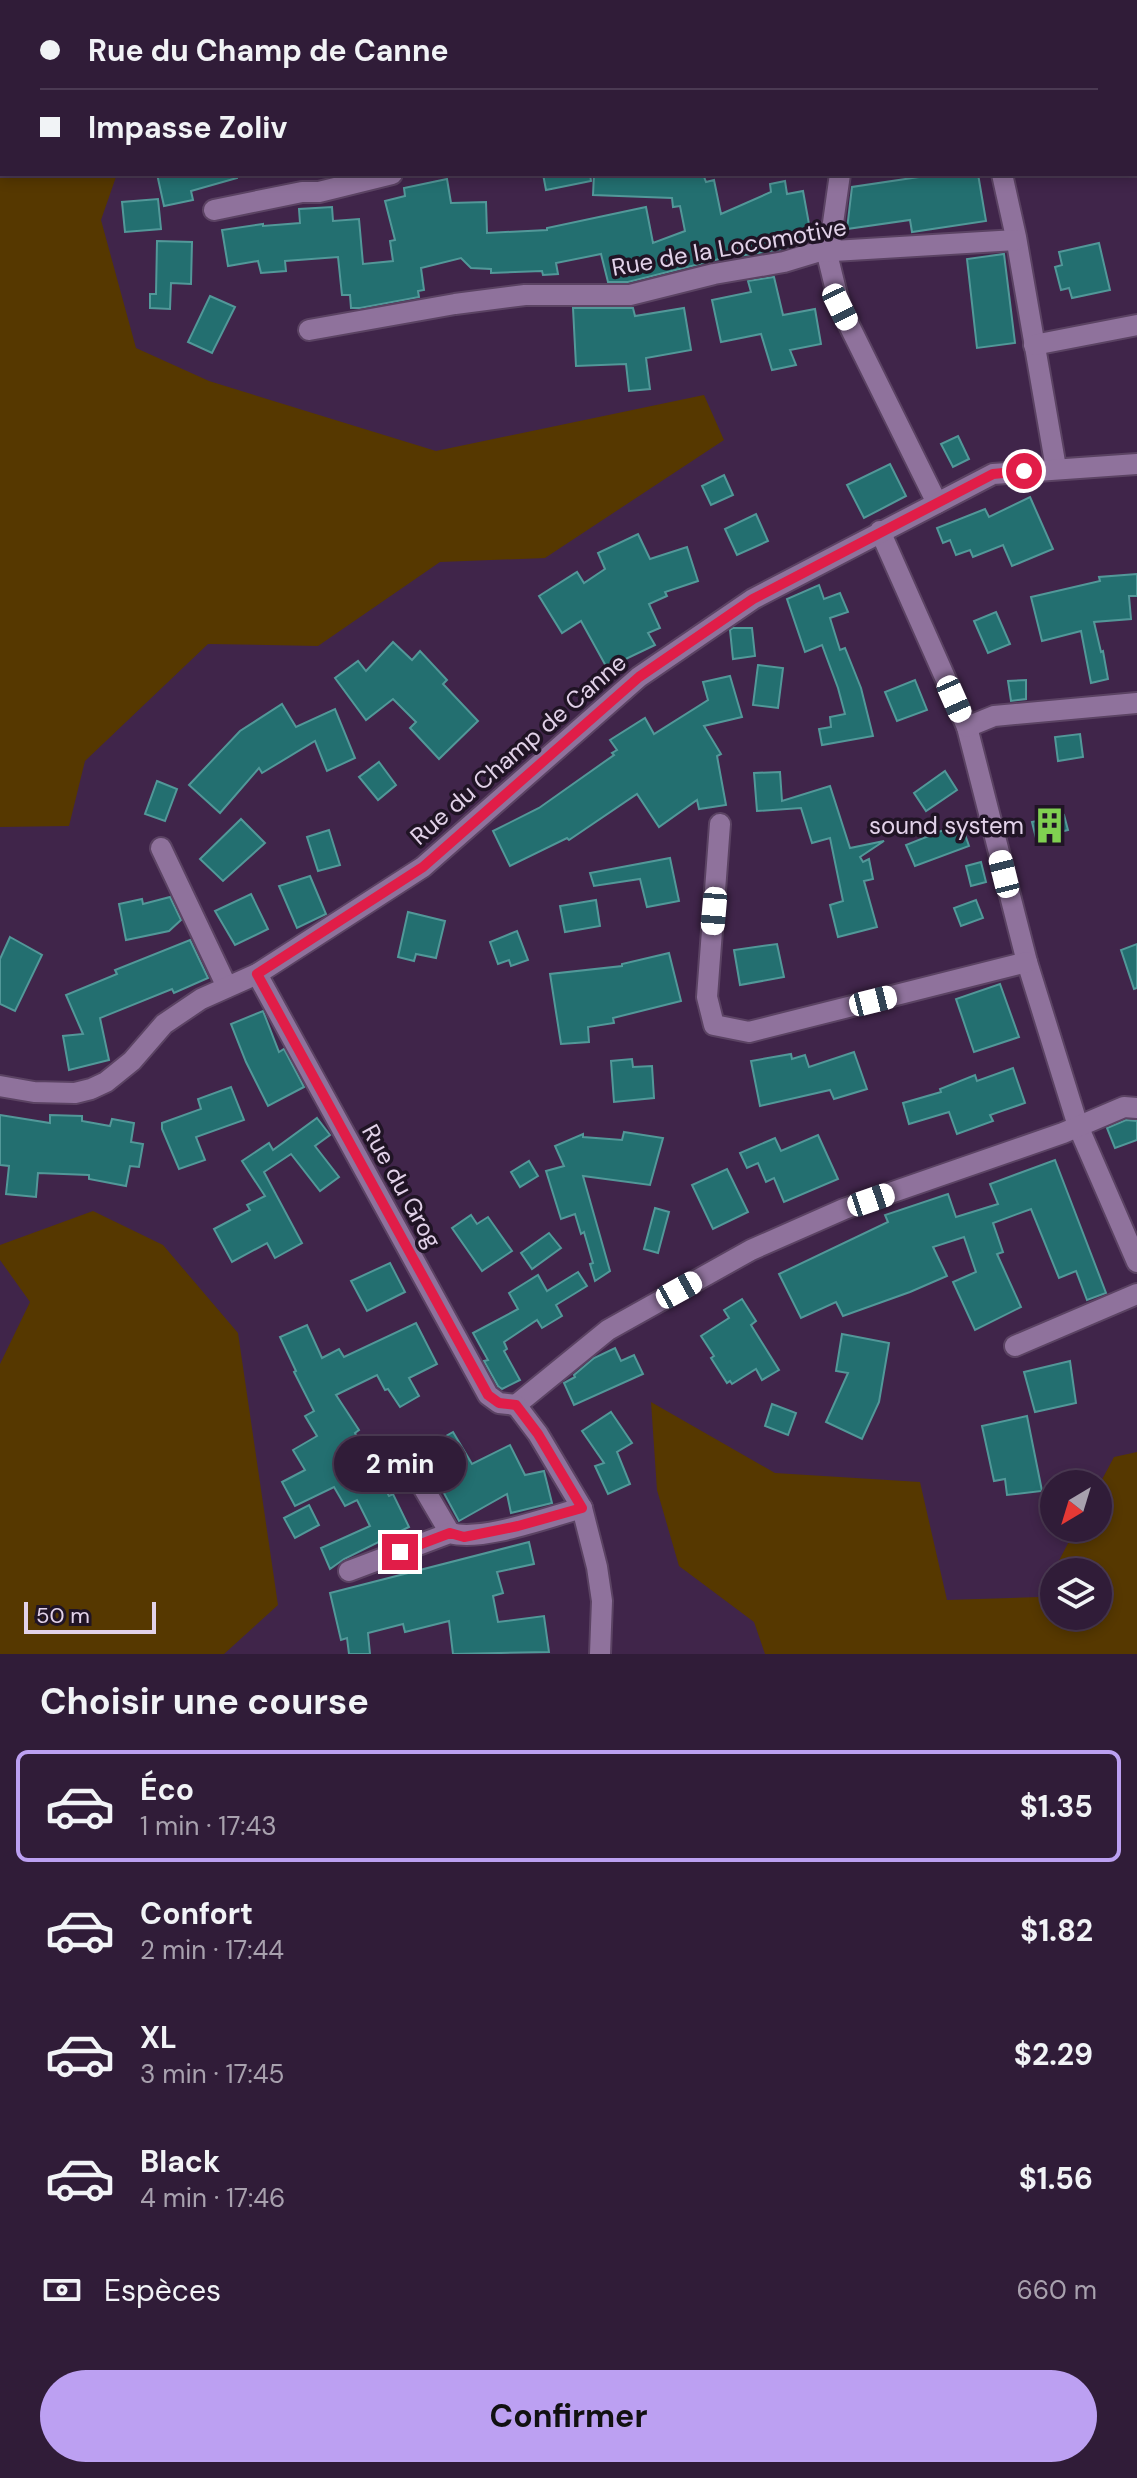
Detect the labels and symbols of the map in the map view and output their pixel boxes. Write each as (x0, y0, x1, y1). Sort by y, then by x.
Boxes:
street label: Rue de la Locomotive (609, 211, 849, 283)
car (819, 280, 861, 334)
route start (1006, 453, 1042, 489)
street label: Rue du Champ de Canne (403, 647, 633, 851)
car (933, 672, 975, 726)
building icon: sound system (1031, 806, 1069, 844)
place label: sound system (869, 810, 1024, 841)
car (987, 848, 1021, 900)
car (700, 886, 728, 936)
car (847, 984, 899, 1018)
street label: Rue du Grog (355, 1119, 449, 1253)
car (844, 1181, 898, 1219)
car (652, 1268, 706, 1312)
callout: 2 min (334, 1436, 466, 1492)
north arrow (1040, 1470, 1112, 1542)
route end (382, 1534, 418, 1570)
scale bar (24, 1598, 156, 1634)

